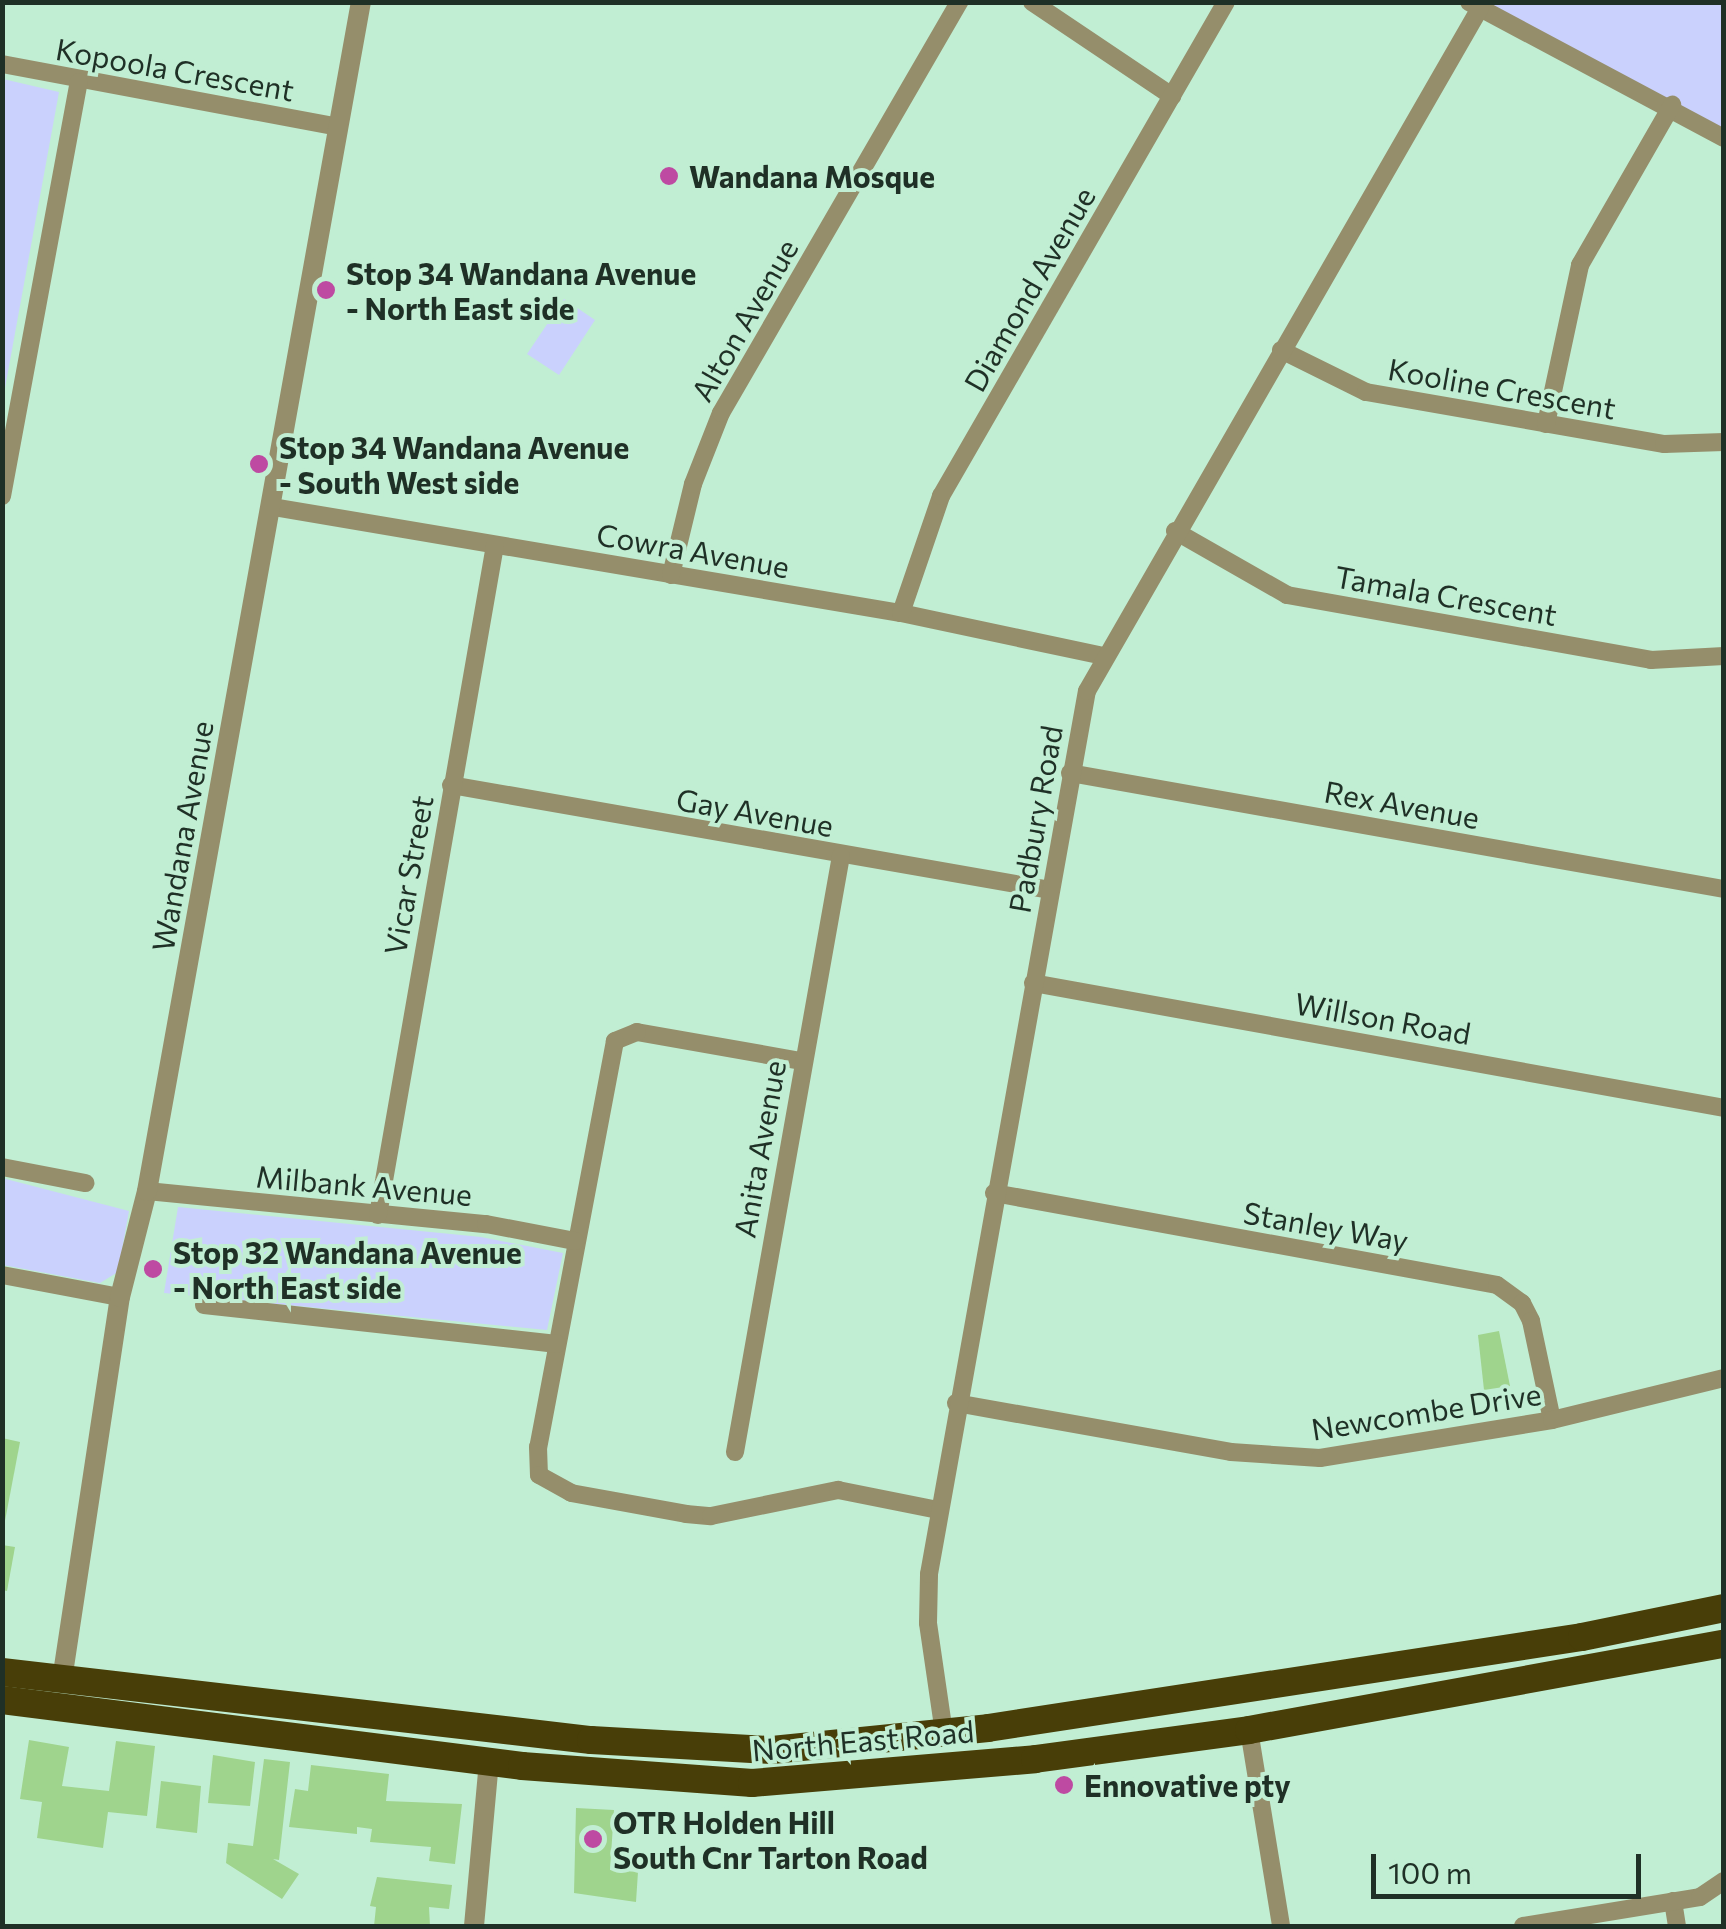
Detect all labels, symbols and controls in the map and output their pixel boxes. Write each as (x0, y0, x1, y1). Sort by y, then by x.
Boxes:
street label: Kopoola Crescent (53, 30, 297, 108)
place label: Wandana Mosque (689, 158, 935, 194)
marker: Wandana Mosque (658, 165, 680, 187)
street label: Diamond Avenue (956, 180, 1102, 398)
street label: Alton Avenue (683, 233, 805, 407)
place label: Stop 34 Wandana Avenue - North East side (346, 255, 696, 326)
marker: Stop 34 Wandana Avenue - North East side (315, 279, 337, 301)
street label: Kooline Crescent (1385, 350, 1619, 426)
place label: Stop 34 Wandana Avenue - South West side (279, 429, 629, 500)
marker: Stop 34 Wandana Avenue - South West side (248, 453, 270, 475)
street label: Cowra Avenue (594, 515, 792, 585)
street label: Tamala Crescent (1332, 558, 1560, 632)
street label: Wandana Avenue (144, 718, 220, 954)
street label: Padbury Road (1001, 722, 1069, 916)
street label: Rex Avenue (1322, 773, 1482, 835)
street label: Gay Avenue (674, 781, 836, 843)
street label: Vicar Street (376, 792, 440, 958)
street label: Willson Road (1292, 985, 1474, 1051)
street label: Anita Avenue (726, 1058, 792, 1240)
street label: Milbank Avenue (254, 1158, 474, 1212)
street label: Stanley Way (1241, 1194, 1411, 1258)
place label: Stop 32 Wandana Avenue - North East side (173, 1234, 522, 1304)
marker: Stop 32 Wandana Avenue - North East side (142, 1258, 164, 1280)
street label: Newcombe Drive (1308, 1375, 1544, 1447)
street label: North East Road (750, 1712, 976, 1768)
place label: Ennovative pty (1084, 1767, 1291, 1803)
marker: Ennovative pty (1053, 1774, 1075, 1796)
place label: OTR Holden Hill South Cnr Tarton Road (613, 1804, 928, 1874)
marker: OTR Holden Hill South Cnr Tarton Road (582, 1828, 604, 1850)
scale bar (1376, 1834, 1646, 1896)
text: 100 m (1388, 1853, 1472, 1890)

